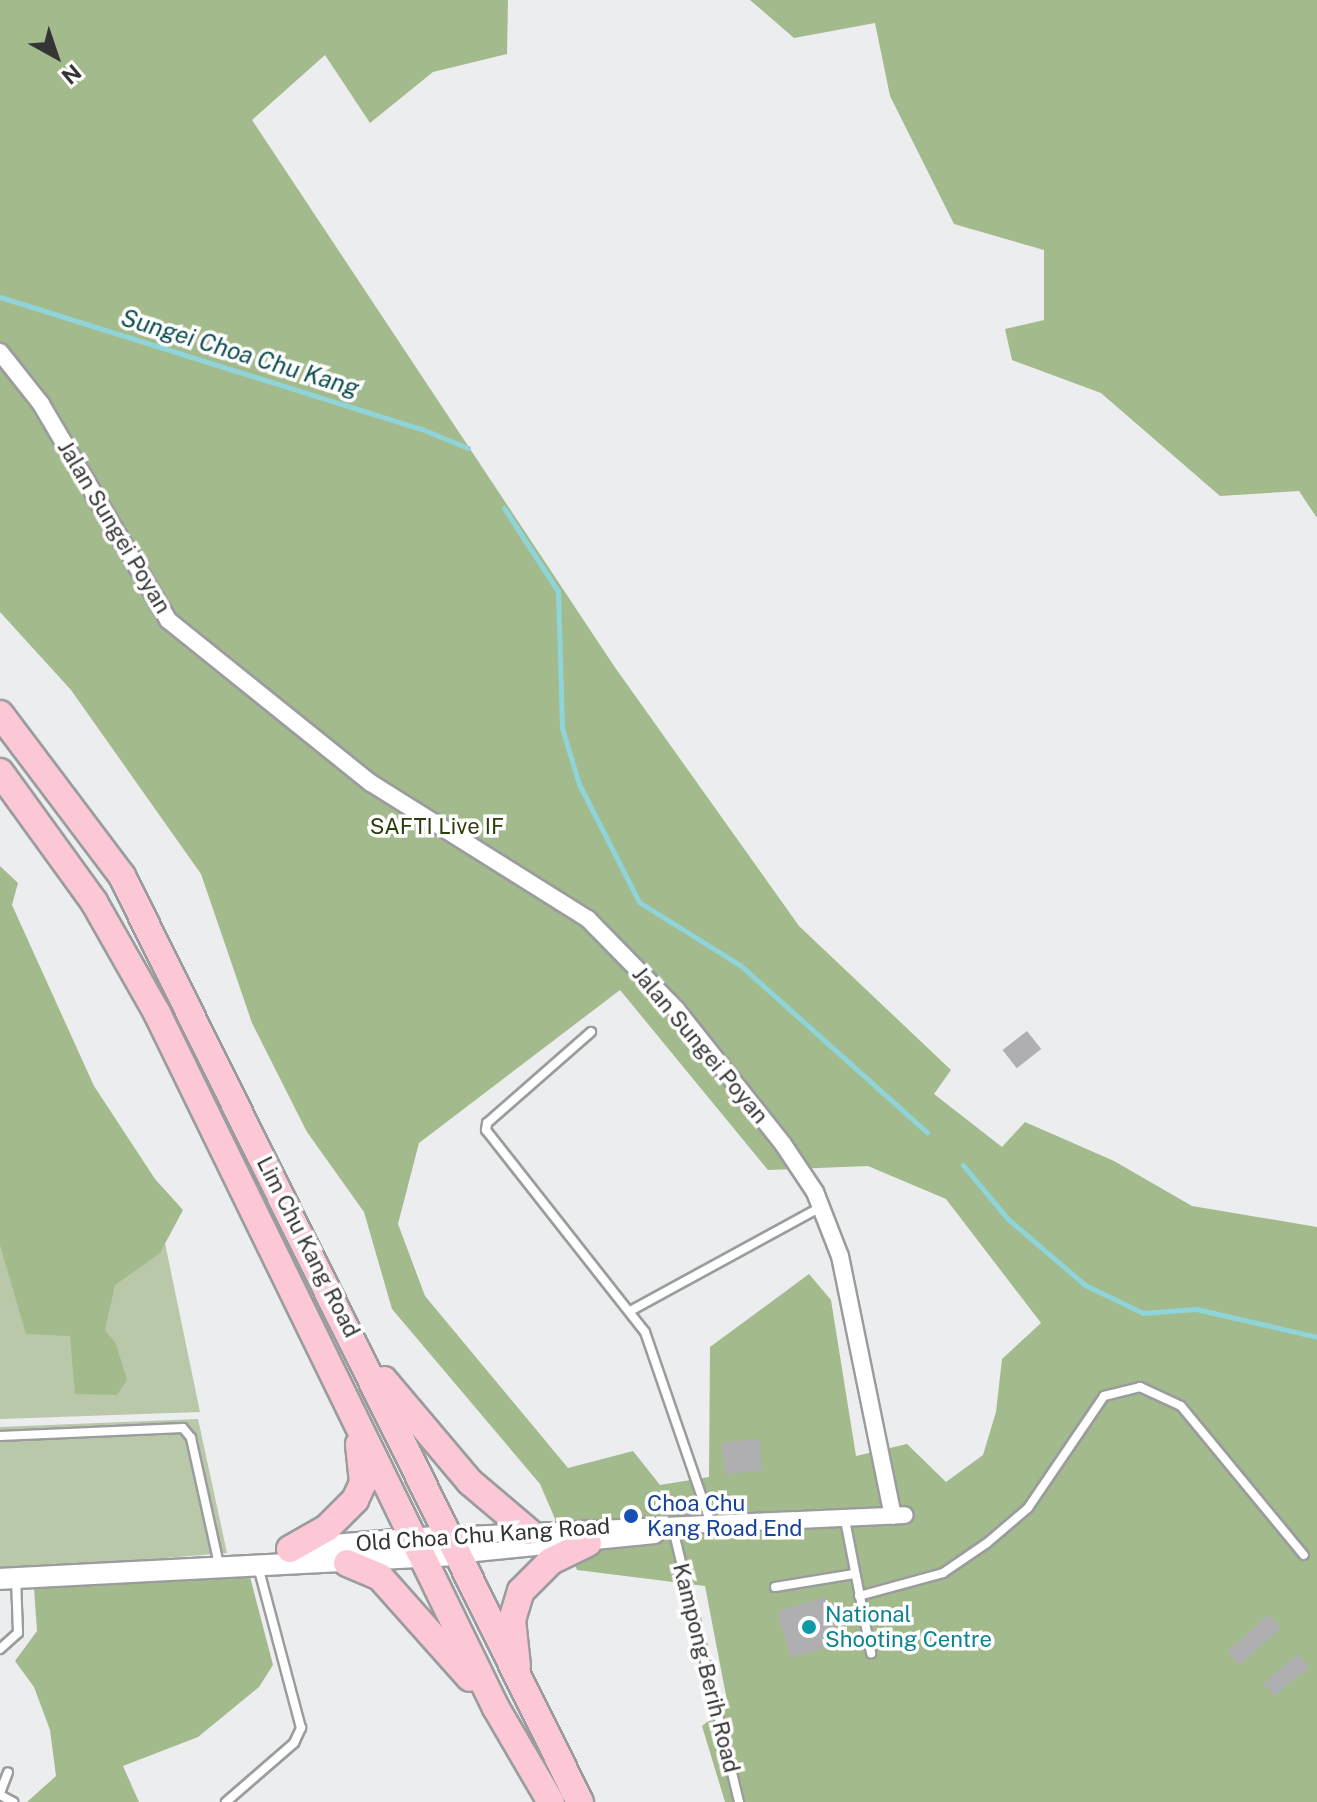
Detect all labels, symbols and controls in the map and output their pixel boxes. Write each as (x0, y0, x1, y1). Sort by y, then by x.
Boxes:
north arrow (16, 16, 96, 96)
text: N (56, 59, 86, 90)
water label: Sungei Choa Chu Kang (118, 303, 362, 403)
street label: Jalan Sungei Poyan (52, 436, 176, 618)
park label: SAFTI Live IF (370, 814, 504, 840)
street label: Jalan Sungei Poyan (627, 961, 773, 1129)
street label: Lim Chu Kang Road (251, 1152, 365, 1342)
place label: Choa Chu Kang Road End (647, 1490, 802, 1542)
marker: Choa Chu Kang Road End (622, 1507, 640, 1525)
street label: Old Choa Chu Kang Road (355, 1513, 611, 1557)
street label: Kampong Berih Road (667, 1561, 745, 1775)
place label: National Shooting Centre (825, 1601, 992, 1652)
marker: National Shooting Centre (800, 1618, 818, 1636)

